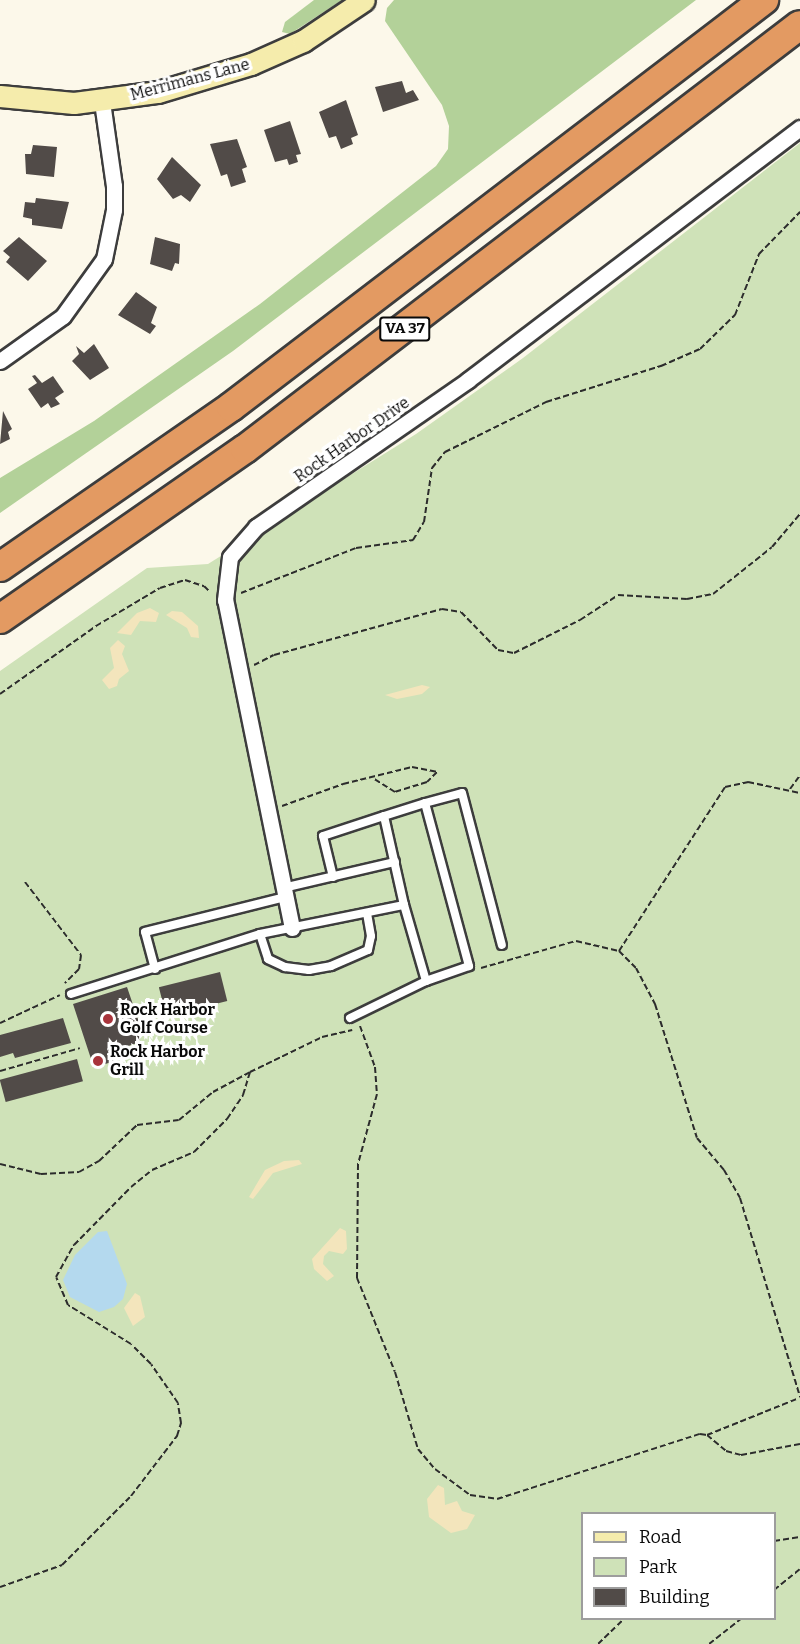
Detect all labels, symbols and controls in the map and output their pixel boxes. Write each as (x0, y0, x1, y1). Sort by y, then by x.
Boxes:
street label: Merrimans Lane (128, 55, 252, 105)
road number: VA 37 (378, 317, 432, 341)
street label: Rock Harbor Drive (291, 393, 413, 487)
place label: Rock Harbor Golf Course (120, 1000, 215, 1038)
marker: Rock Harbor Golf Course (101, 1012, 115, 1026)
place label: Rock Harbor Grill (110, 1042, 205, 1080)
marker: Rock Harbor Grill (91, 1054, 105, 1068)
legend (581, 1512, 776, 1620)
text: Road (639, 1526, 681, 1548)
text: Park (639, 1556, 677, 1578)
text: Building (639, 1586, 710, 1608)

